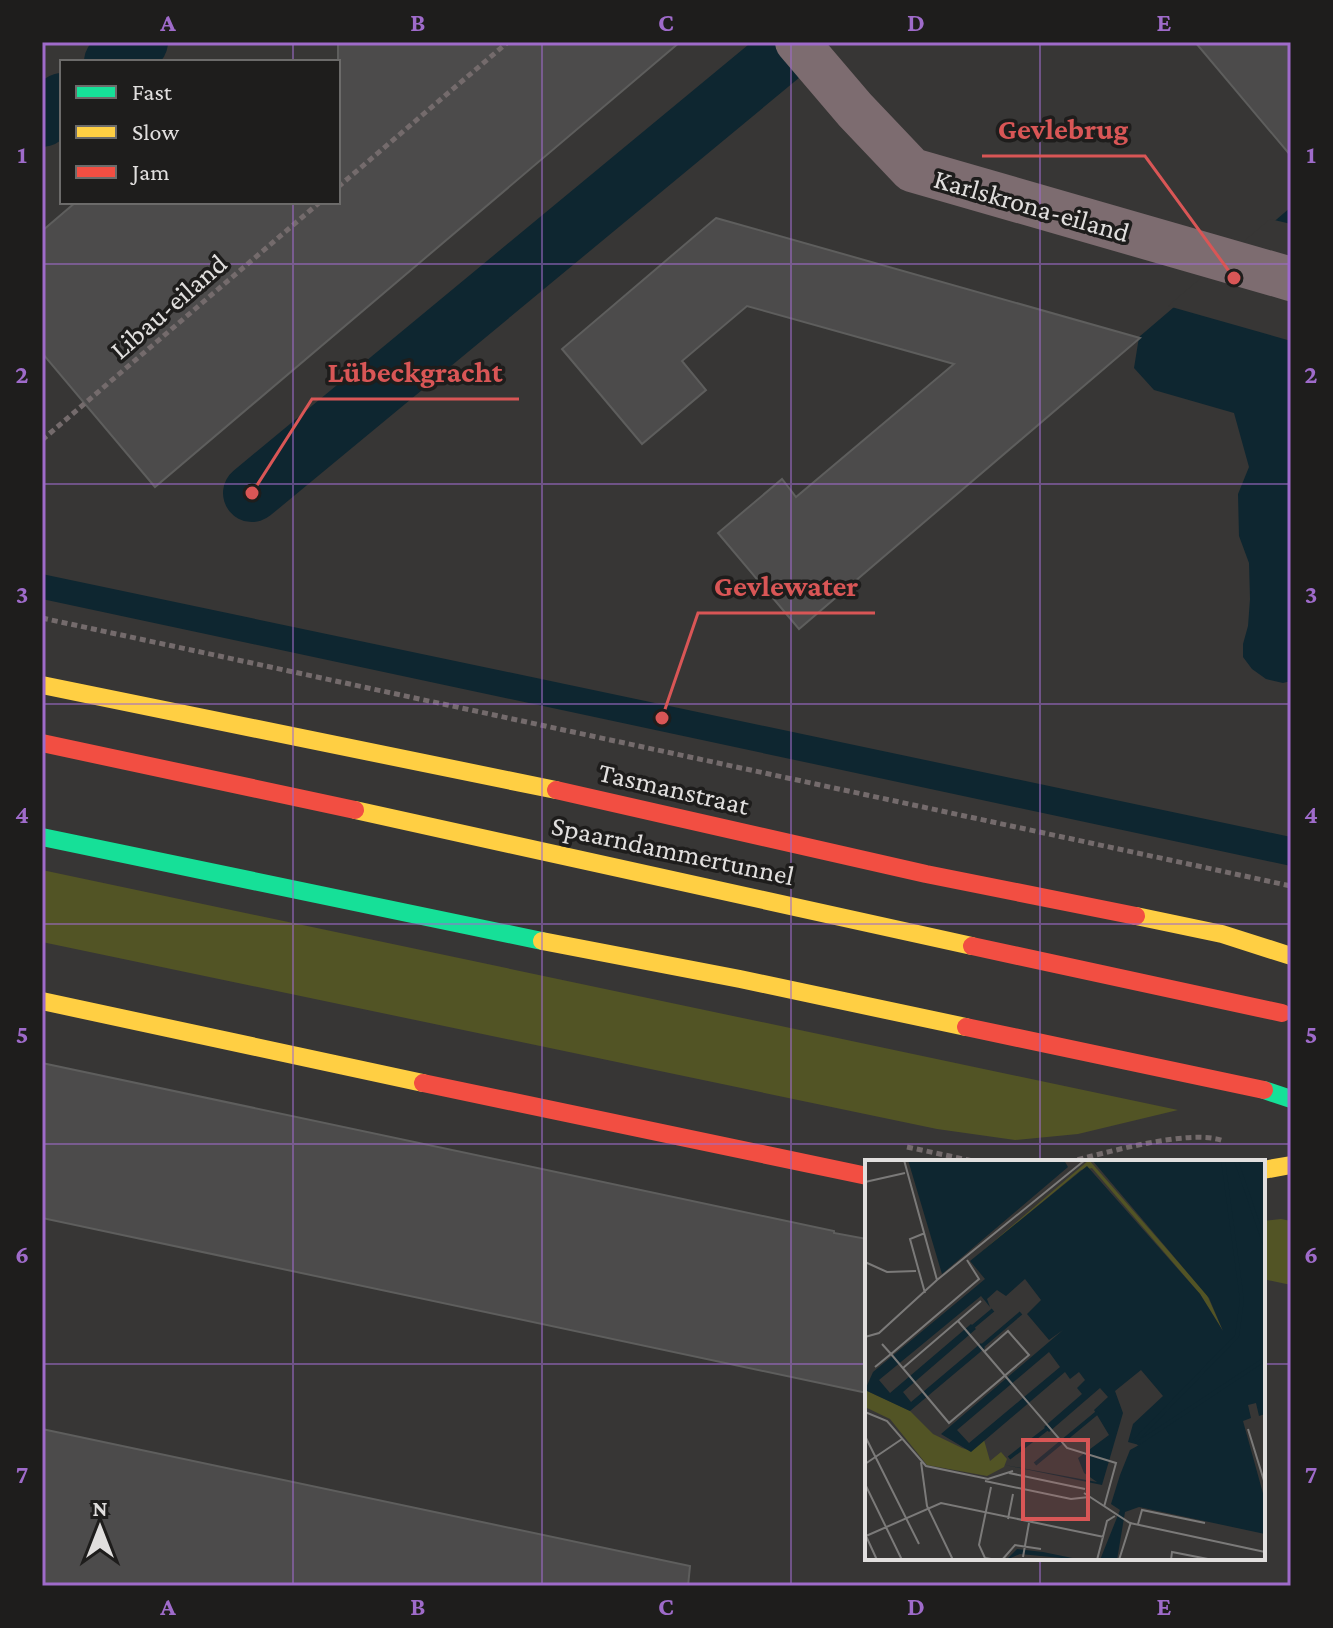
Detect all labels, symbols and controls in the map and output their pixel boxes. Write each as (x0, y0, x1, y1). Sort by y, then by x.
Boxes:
text: A (159, 8, 176, 37)
text: B (410, 8, 426, 37)
text: C (658, 8, 674, 37)
text: D (907, 8, 925, 37)
text: E (1157, 8, 1172, 37)
legend (60, 60, 340, 204)
text: Fast (132, 78, 173, 105)
callout: Gevlebrug (982, 102, 1145, 156)
text: Gevlebrug (998, 112, 1128, 145)
text: Slow (132, 118, 179, 145)
text: 1 (17, 140, 27, 169)
text: 1 (1306, 140, 1316, 169)
text: Jam (130, 158, 170, 185)
street label: Karlskrona-eiland (931, 163, 1133, 248)
street label: Libau-eiland (104, 247, 233, 365)
callout: Lübeckgracht (312, 345, 519, 399)
text: Lübeckgracht (328, 355, 503, 388)
text: 2 (15, 360, 29, 389)
text: 2 (1304, 360, 1318, 389)
callout: Gevlewater (698, 559, 875, 613)
text: Gevlewater (714, 569, 858, 602)
text: 3 (16, 580, 28, 609)
text: 3 (1305, 580, 1317, 609)
street label: Tasmanstraat (596, 756, 753, 821)
text: 4 (15, 800, 29, 829)
text: 4 (1304, 800, 1318, 829)
street label: Spaarndammertunnel (549, 810, 797, 891)
text: 5 (16, 1020, 28, 1049)
text: 5 (1305, 1020, 1317, 1049)
inset map (865, 1160, 1265, 1560)
text: 6 (15, 1240, 29, 1269)
text: 6 (1304, 1240, 1318, 1269)
text: 7 (16, 1460, 28, 1489)
text: 7 (1305, 1460, 1317, 1489)
north arrow (60, 1488, 140, 1568)
text: N (93, 1496, 108, 1521)
text: A (159, 1592, 176, 1621)
text: B (410, 1592, 426, 1621)
text: C (658, 1592, 674, 1621)
text: D (907, 1592, 925, 1621)
text: E (1157, 1592, 1172, 1621)

